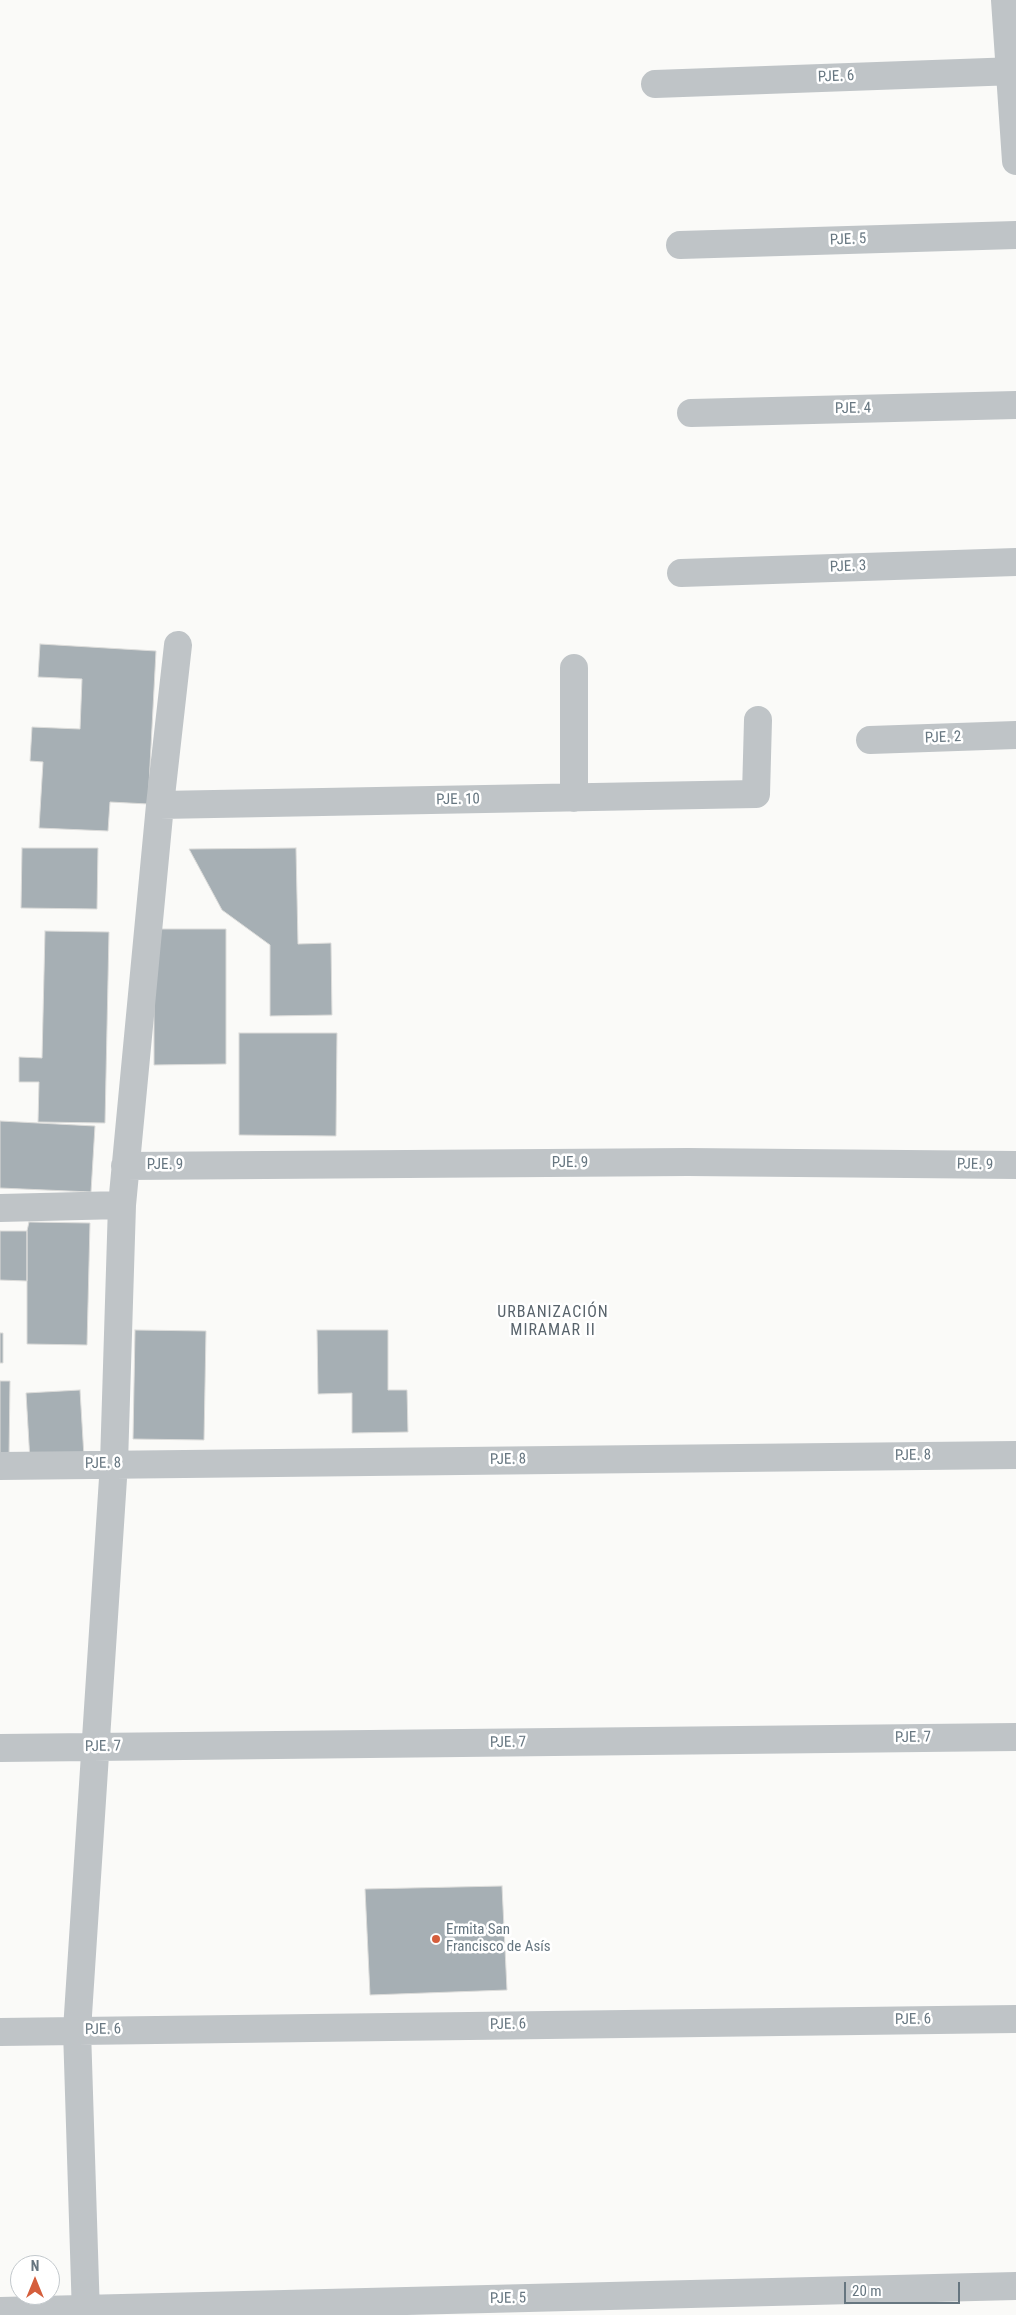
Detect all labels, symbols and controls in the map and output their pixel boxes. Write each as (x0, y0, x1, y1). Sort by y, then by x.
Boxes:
street label: PJE. 6 (818, 67, 854, 87)
street label: PJE. 5 (830, 230, 866, 250)
street label: PJE. 4 (835, 400, 871, 418)
street label: PJE. 3 (830, 557, 866, 577)
street label: PJE. 2 (925, 728, 961, 748)
street label: PJE. 10 (436, 791, 480, 809)
street label: PJE. 9 (552, 1154, 588, 1172)
street label: PJE. 9 (147, 1156, 183, 1174)
street label: PJE. 9 (957, 1156, 993, 1174)
district label: URBANIZACIÓN MIRAMAR II (496, 1303, 610, 1341)
street label: PJE. 8 (895, 1447, 931, 1465)
street label: PJE. 8 (490, 1451, 526, 1469)
street label: PJE. 8 (85, 1455, 121, 1473)
street label: PJE. 7 (895, 1729, 931, 1747)
street label: PJE. 7 (490, 1734, 526, 1752)
street label: PJE. 7 (85, 1738, 121, 1756)
place label: Ermita San Francisco de Asís (446, 1921, 551, 1956)
marker: Ermita San Francisco de Asís (430, 1933, 442, 1945)
street label: PJE. 6 (895, 2011, 931, 2029)
street label: PJE. 6 (490, 2016, 526, 2034)
street label: PJE. 6 (85, 2021, 121, 2039)
north arrow (10, 2255, 60, 2305)
text: N (31, 2258, 39, 2274)
scale bar (846, 2272, 962, 2304)
text: 20 m (852, 2282, 882, 2300)
street label: PJE. 5 (490, 2290, 526, 2308)

